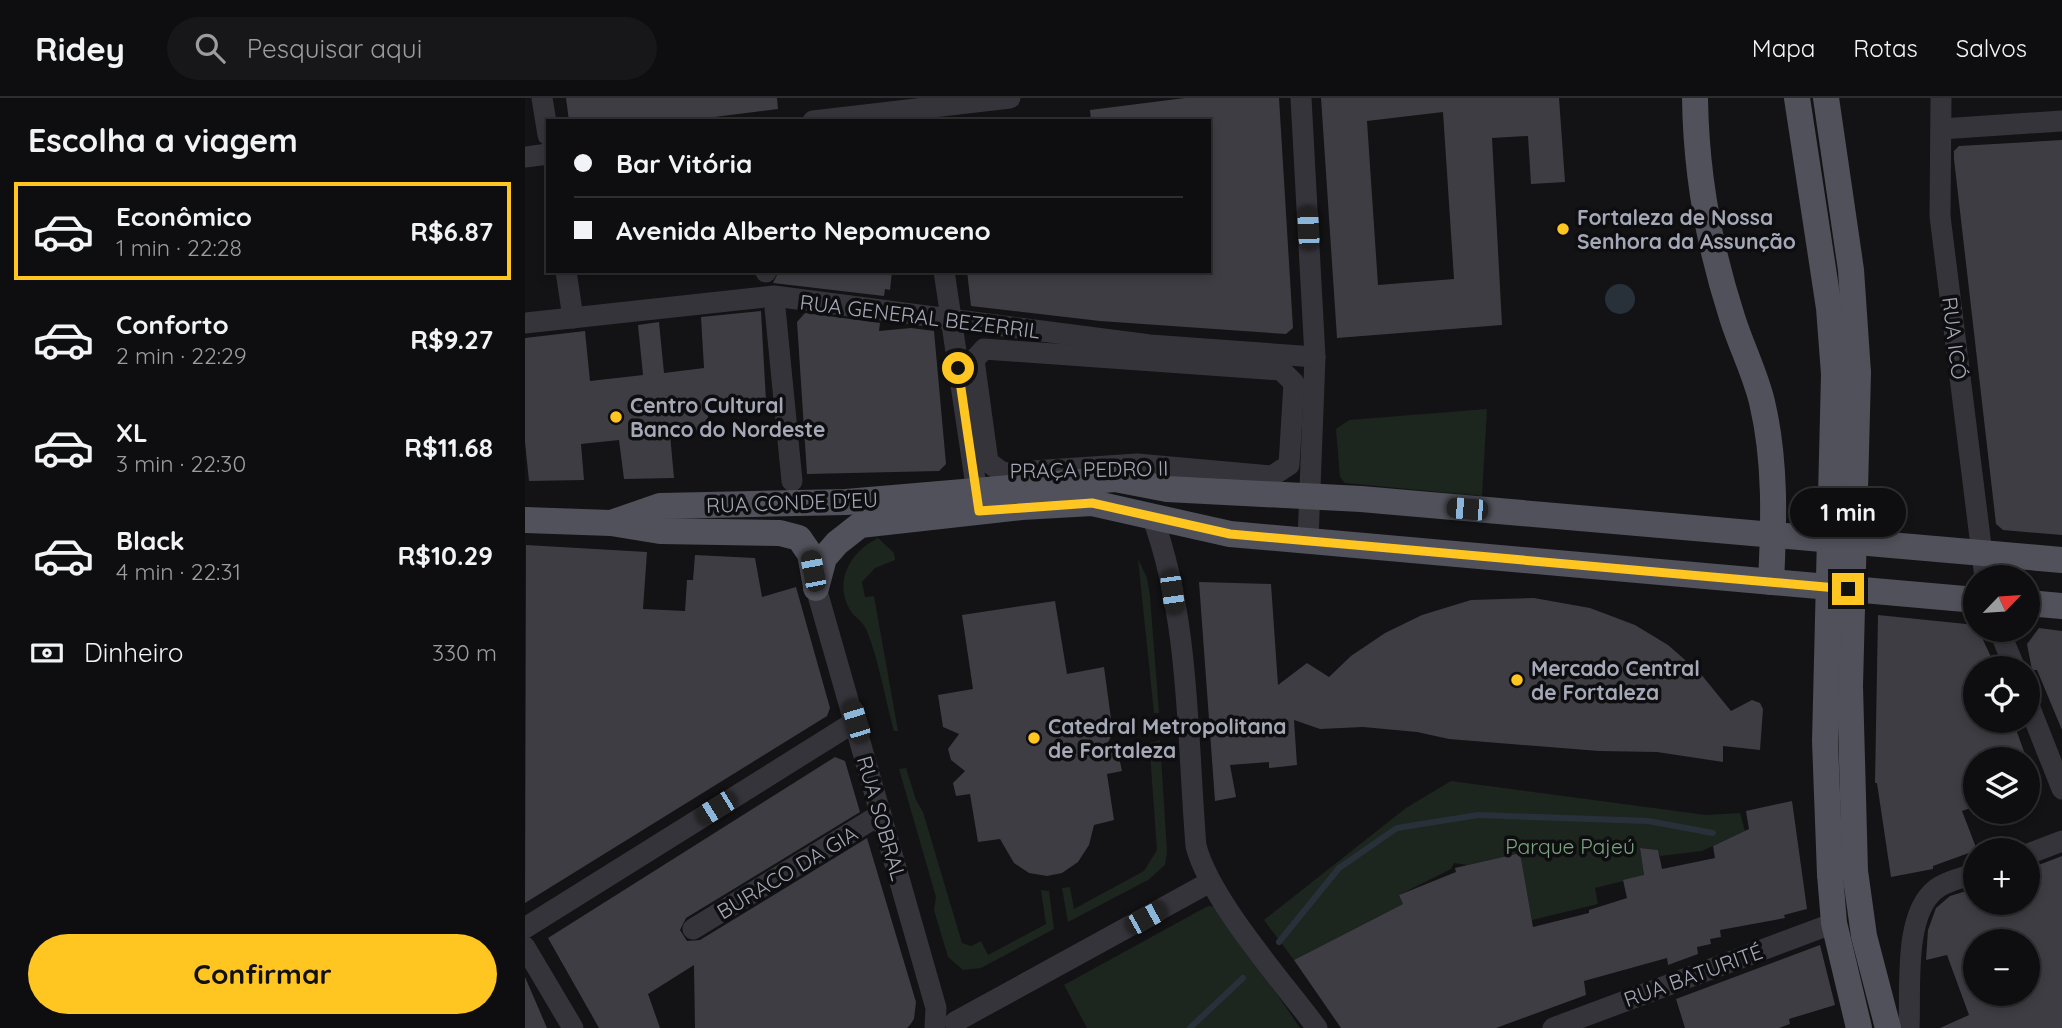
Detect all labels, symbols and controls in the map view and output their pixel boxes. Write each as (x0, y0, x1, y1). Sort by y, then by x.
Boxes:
search box (167, 17, 657, 80)
text: Ridey (35, 28, 125, 69)
icon: search (191, 29, 229, 67)
text: Pesquisar aqui (247, 32, 422, 65)
text: Mapa (1752, 33, 1815, 63)
text: Rotas (1853, 33, 1918, 63)
text: Salvos (1956, 33, 2027, 63)
text: Escolha a viagem (28, 120, 298, 160)
text: Bar Vitória (616, 147, 752, 180)
icon: car (32, 200, 95, 263)
text: Econômico (116, 200, 252, 233)
place label: Fortaleza de Nossa Senhora da Assunção (1577, 204, 1796, 254)
car (1297, 206, 1320, 250)
text: Avenida Alberto Nepomuceno (616, 214, 991, 247)
text: R$6.87 (410, 215, 493, 248)
marker: Fortaleza de Nossa Senhora da Assunção (1555, 221, 1571, 237)
text: 1 min · 22:28 (116, 233, 242, 262)
street label: RUA GENERAL BEZERRIL (798, 288, 1042, 344)
street label: RUA ICÓ (1937, 295, 1973, 381)
icon: car (32, 308, 95, 371)
text: Conforto (116, 308, 229, 341)
text: R$9.27 (410, 323, 493, 356)
text: 2 min · 22:29 (116, 341, 247, 370)
route start (942, 352, 974, 384)
place label: Centro Cultural Banco do Nordeste (630, 392, 825, 442)
marker: Centro Cultural Banco do Nordeste (608, 409, 624, 425)
icon: car (32, 416, 95, 479)
text: XL (116, 416, 148, 449)
text: R$11.68 (404, 431, 493, 464)
text: 3 min · 22:30 (116, 449, 246, 478)
street label: PRAÇA PEDRO II (1009, 455, 1169, 483)
street label: RUA CONDE D'EU (706, 486, 878, 518)
callout: 1 min (1790, 488, 1906, 536)
car (1446, 497, 1489, 521)
text: 1 min (1820, 498, 1876, 527)
icon: car (32, 524, 95, 587)
text: Black (116, 524, 185, 557)
text: R$10.29 (398, 539, 493, 572)
car (799, 548, 828, 594)
text: 4 min · 22:31 (116, 557, 241, 586)
north arrow (1963, 565, 2041, 642)
map controls (1963, 565, 2040, 1006)
car (1159, 570, 1186, 614)
route end (1832, 573, 1864, 605)
icon: cash (28, 634, 66, 672)
text: Dinheiro (84, 636, 183, 669)
text: 330 m (432, 638, 497, 667)
place label: Mercado Central de Fortaleza (1531, 655, 1700, 705)
button: locate (1963, 656, 2040, 733)
marker: Mercado Central de Fortaleza (1509, 672, 1525, 688)
car (840, 698, 873, 744)
place label: Catedral Metropolitana de Fortaleza (1048, 713, 1286, 763)
marker: Catedral Metropolitana de Fortaleza (1026, 730, 1042, 746)
button: layers (1963, 747, 2040, 824)
street label: RUA SOBRAL (852, 753, 912, 883)
car (693, 788, 740, 828)
street label: BURACO DA GIA (712, 820, 862, 924)
park label: Parque Pajeú (1505, 833, 1635, 859)
button: + (1963, 838, 2040, 915)
car (1123, 899, 1170, 937)
button: − (1963, 929, 2040, 1006)
button: Confirmar (28, 934, 497, 1014)
street label: RUA BATURITÉ (1620, 938, 1766, 1012)

